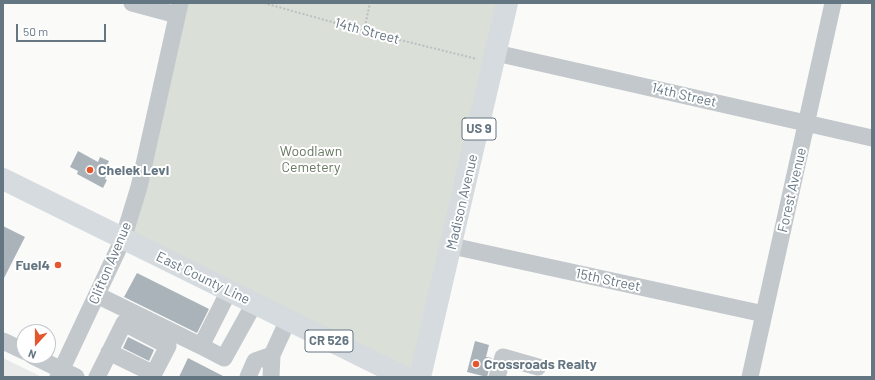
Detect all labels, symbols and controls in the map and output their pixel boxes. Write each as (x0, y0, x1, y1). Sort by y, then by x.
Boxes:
street label: 14th Street (333, 14, 401, 48)
scale bar (18, 16, 108, 42)
text: 50 m (23, 24, 48, 38)
street label: 14th Street (650, 79, 718, 111)
road number: US 9 (462, 118, 496, 140)
park label: Woodlawn Cemetery (280, 143, 342, 176)
street label: Forest Avenue (774, 146, 810, 234)
street label: Madison Avenue (443, 153, 481, 251)
place label: Chelek Levi (98, 162, 169, 178)
marker: Chelek Levi (85, 165, 95, 175)
street label: Clifton Avenue (85, 219, 135, 307)
street label: East County Line (153, 248, 253, 308)
place label: Fuel4 (16, 257, 50, 273)
marker: Fuel4 (53, 260, 63, 270)
street label: 15th Street (574, 265, 642, 295)
north arrow (16, 324, 56, 364)
road number: CR 526 (305, 330, 353, 352)
text: N (26, 347, 38, 362)
place label: Crossroads Realty (484, 356, 597, 372)
marker: Crossroads Realty (471, 359, 481, 369)

